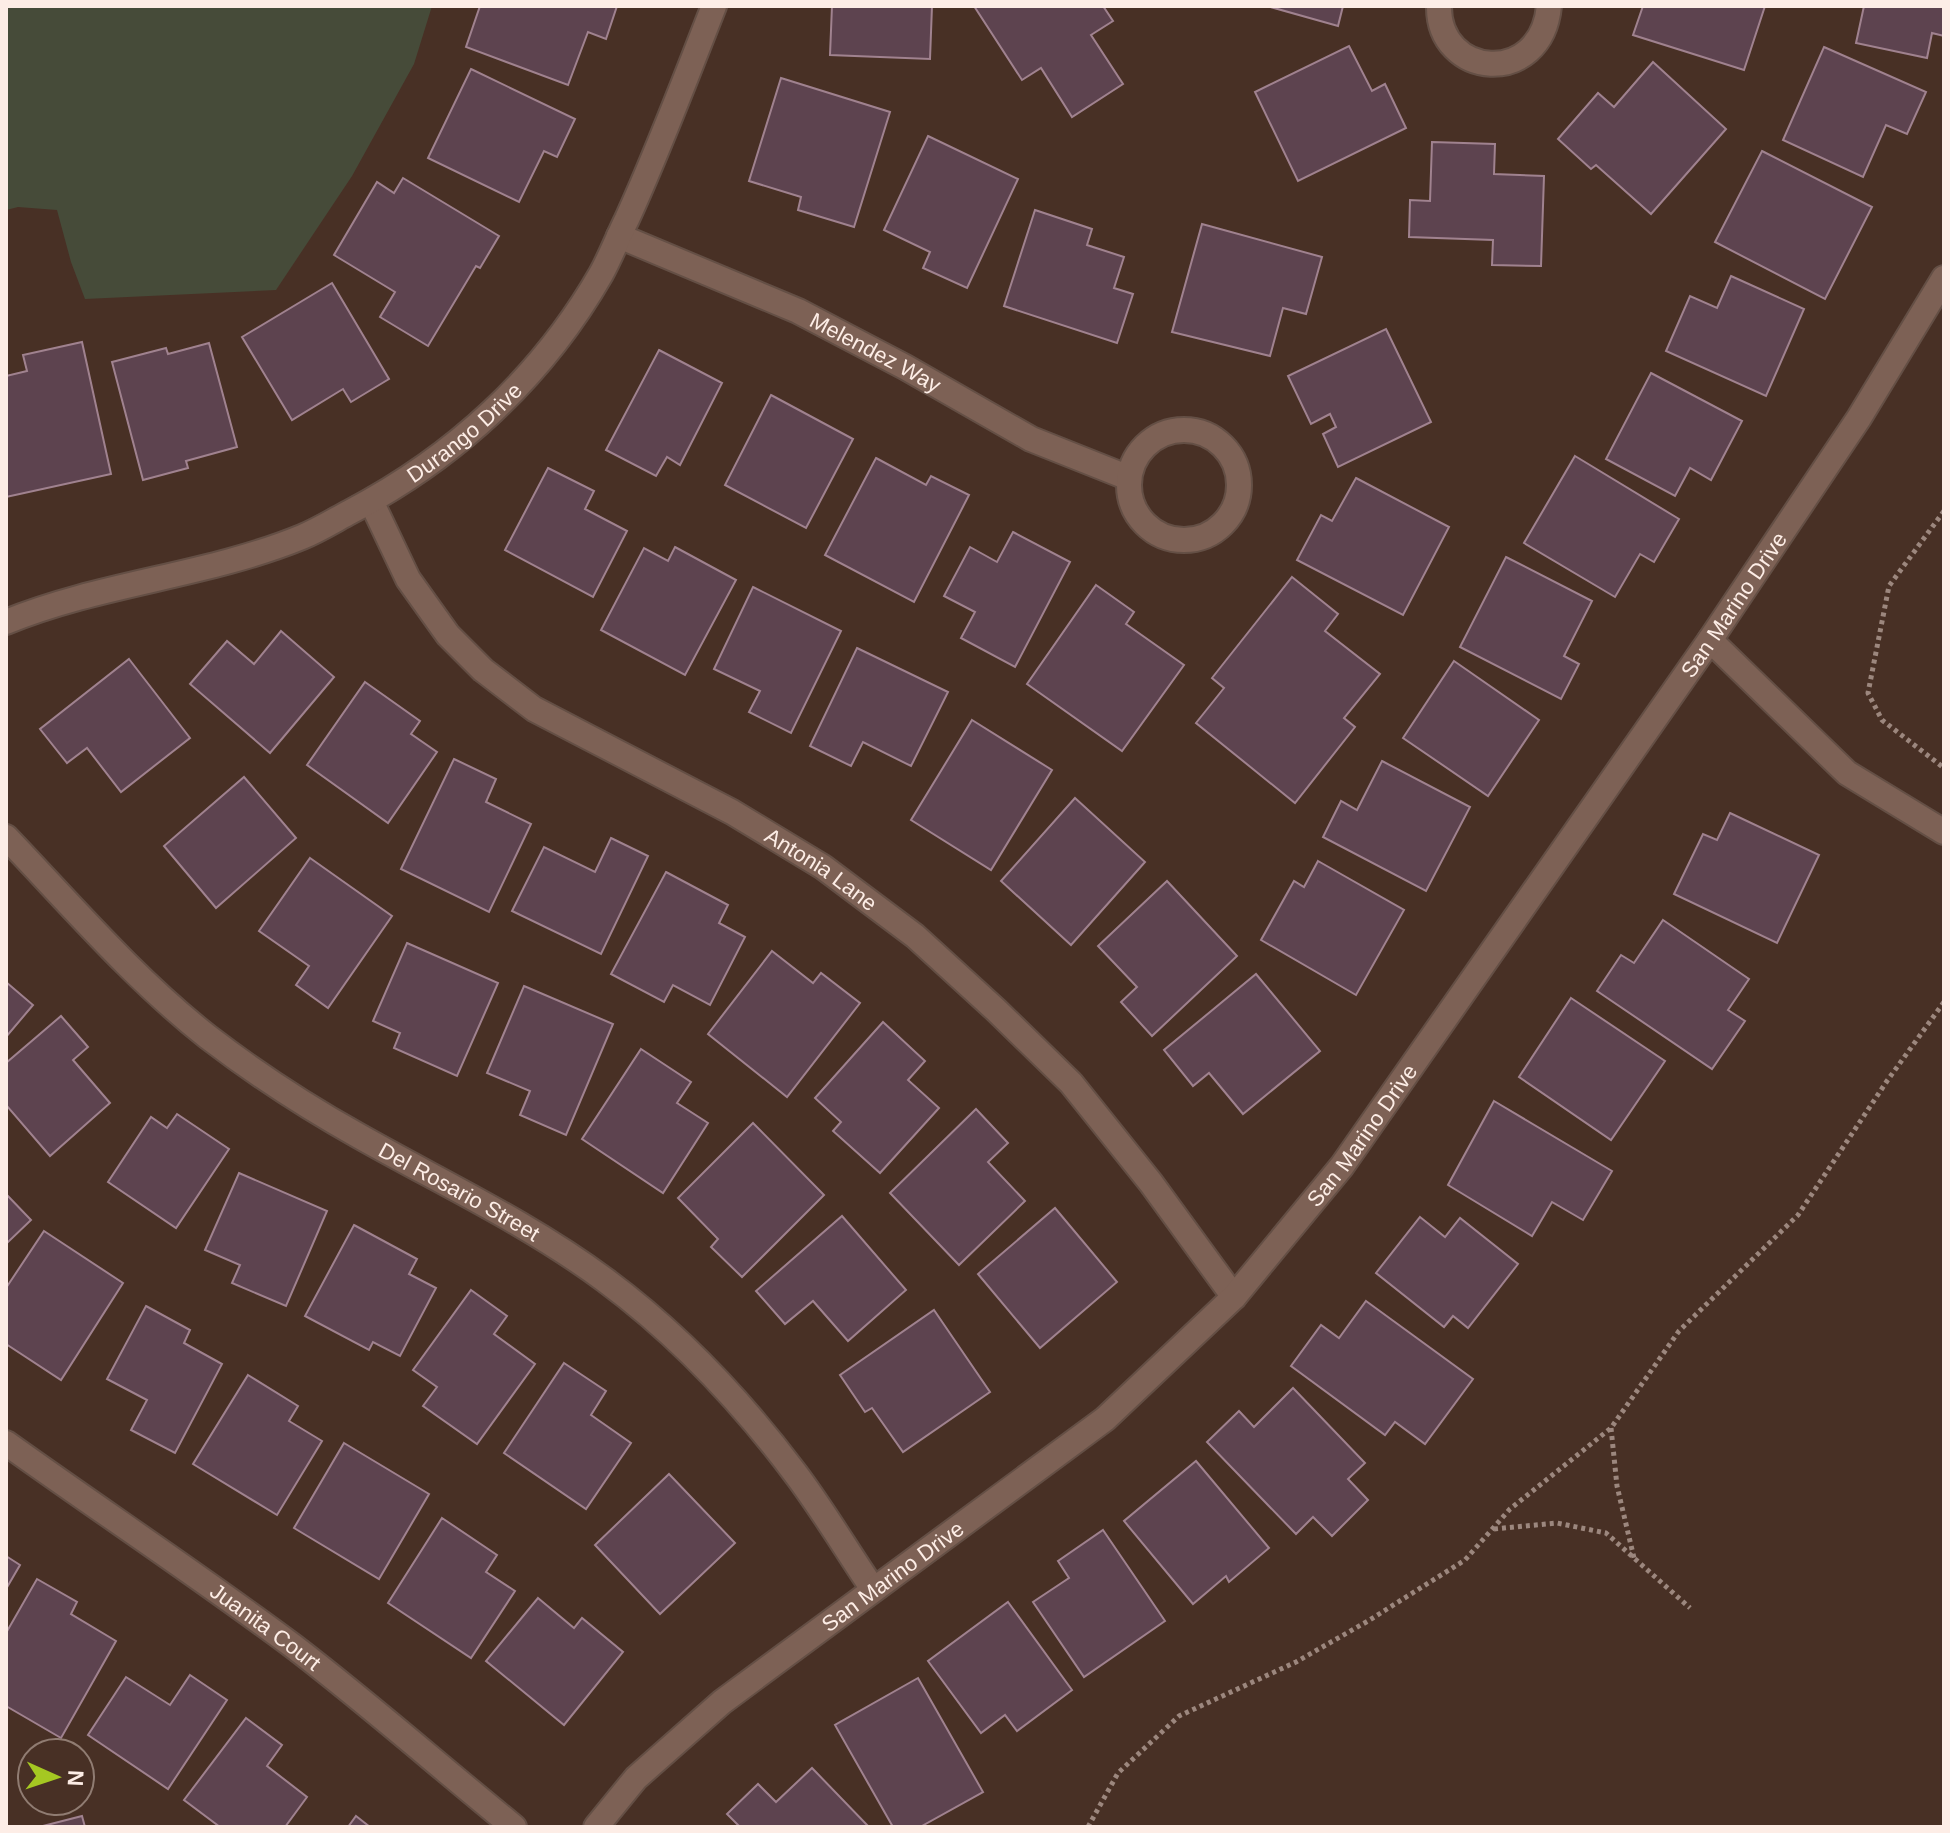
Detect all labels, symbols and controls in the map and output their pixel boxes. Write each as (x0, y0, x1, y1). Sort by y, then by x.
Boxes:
street label: Melendez Way (806, 307, 946, 397)
street label: Durango Drive (402, 378, 527, 488)
street label: San Marino Drive (1675, 527, 1791, 682)
street label: Antonia Lane (761, 823, 882, 916)
street label: San Marino Drive (1301, 1059, 1422, 1211)
street label: Del Rosario Street (375, 1137, 544, 1246)
street label: San Marino Drive (817, 1515, 968, 1637)
street label: Juanita Court (206, 1578, 326, 1675)
north arrow (16, 1737, 96, 1817)
text: N (63, 1769, 88, 1787)

